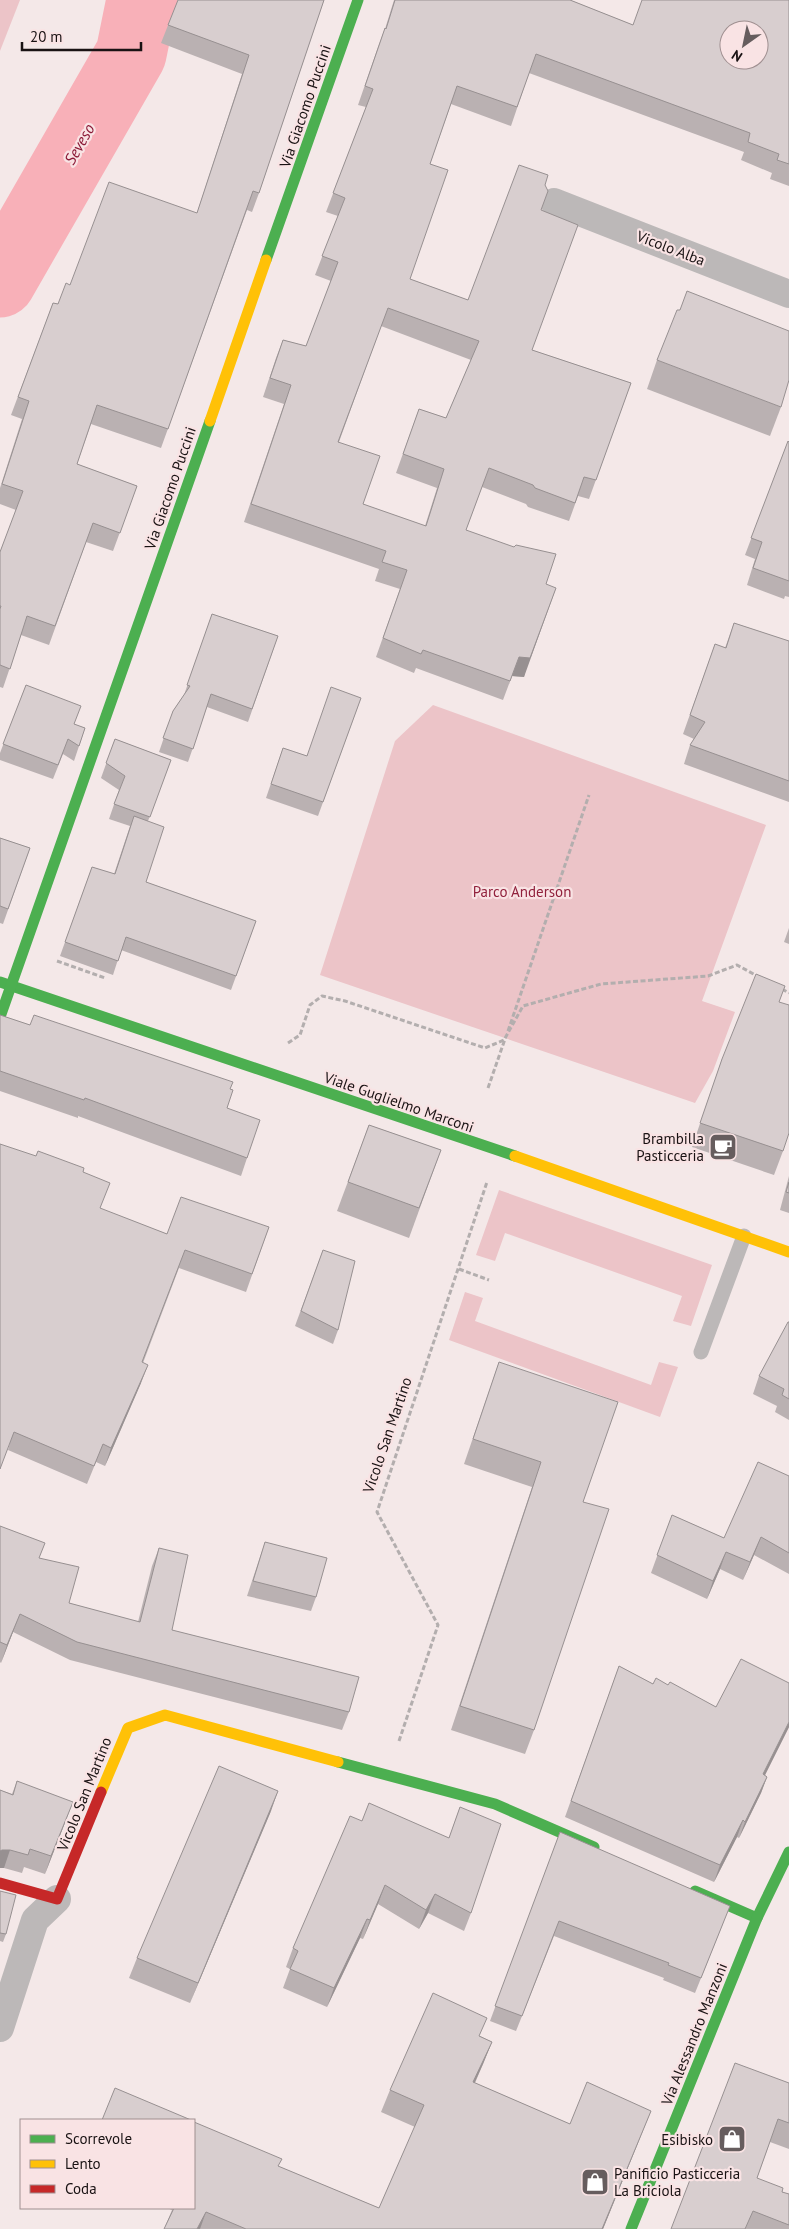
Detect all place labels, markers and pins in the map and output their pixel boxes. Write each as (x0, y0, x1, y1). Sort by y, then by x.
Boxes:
place label: Brambilla Pasticceria (636, 1129, 704, 1165)
cafe icon: Brambilla Pasticceria (708, 1132, 738, 1162)
shop icon: Esibisko (717, 2124, 747, 2154)
place label: Esibisko (661, 2130, 713, 2149)
place label: Panificio Pasticceria La Briciola (614, 2164, 740, 2200)
shop icon: Panificio Pasticceria La Briciola (580, 2167, 610, 2197)

